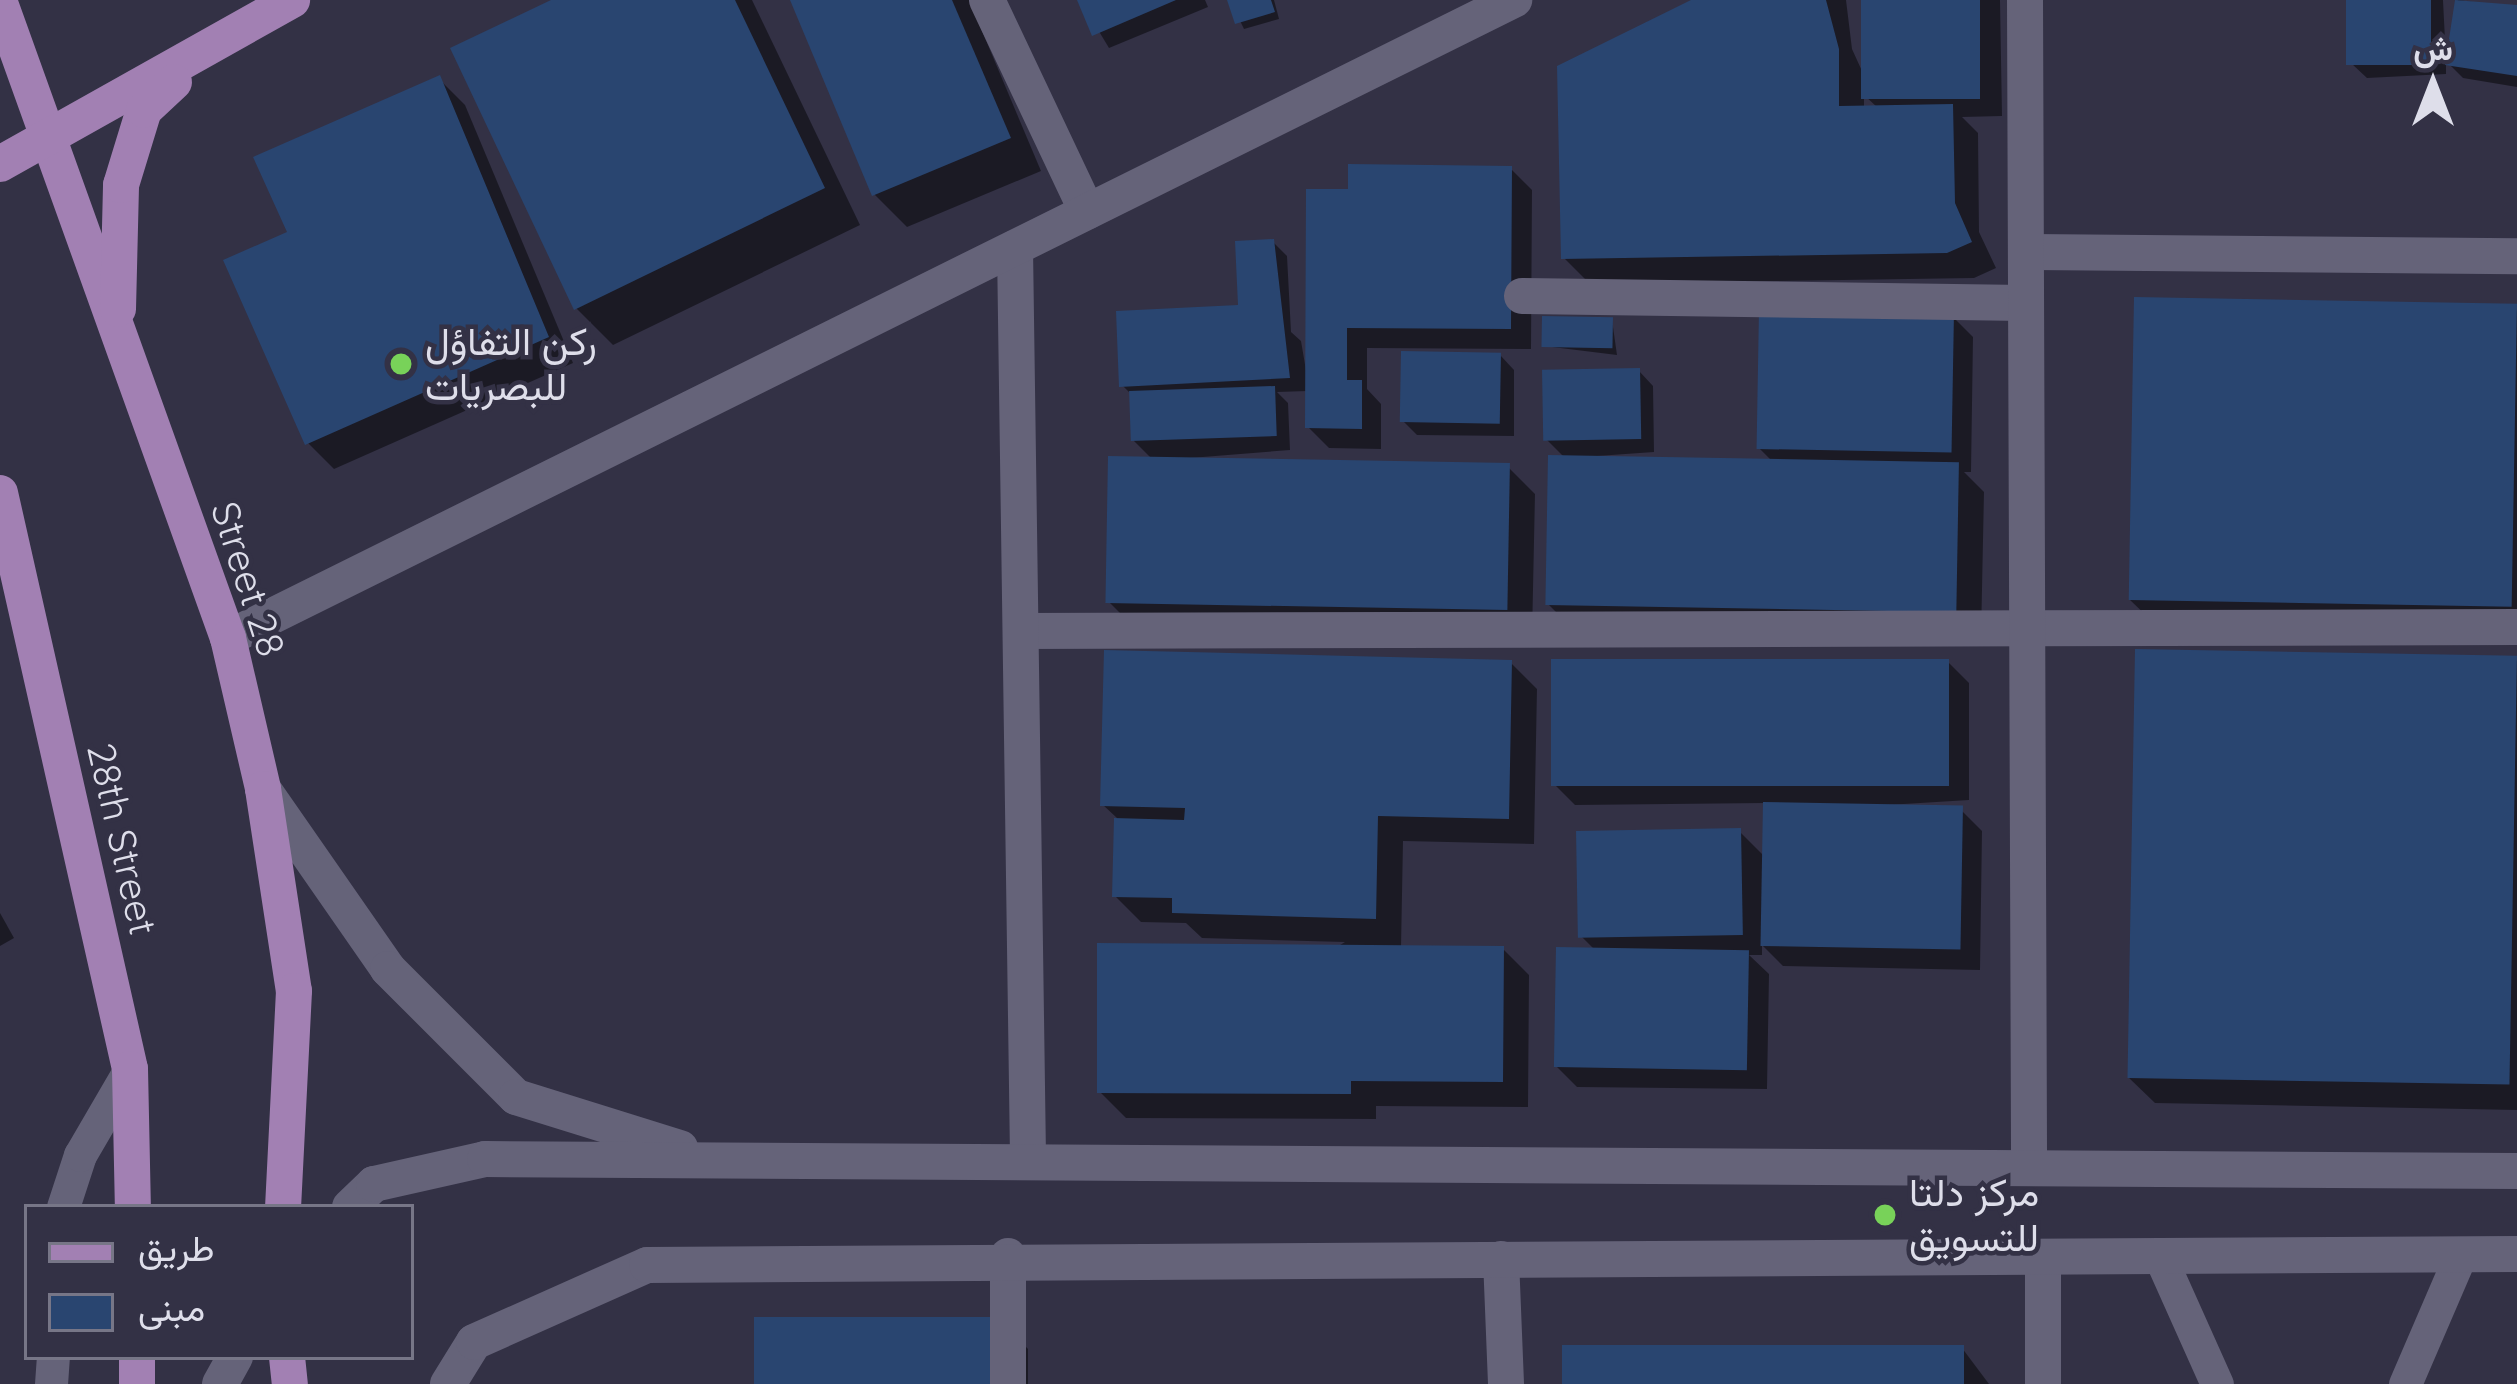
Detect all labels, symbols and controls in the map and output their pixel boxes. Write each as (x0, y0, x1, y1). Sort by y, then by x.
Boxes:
north arrow (2373, 24, 2493, 144)
text: ش (2413, 27, 2453, 68)
place label: ركن التفاؤل للبصريات (425, 319, 597, 410)
marker: ركن التفاؤل للبصريات (388, 351, 414, 377)
street label: Street 28 (201, 496, 295, 662)
street label: 28th Street (77, 739, 167, 939)
place label: مركز دلتا للتسويق (1909, 1170, 2039, 1261)
marker: مركز دلتا للتسويق (1872, 1202, 1898, 1228)
legend (24, 1204, 414, 1360)
text: طريق (138, 1225, 214, 1270)
text: مبنى (138, 1285, 205, 1330)

